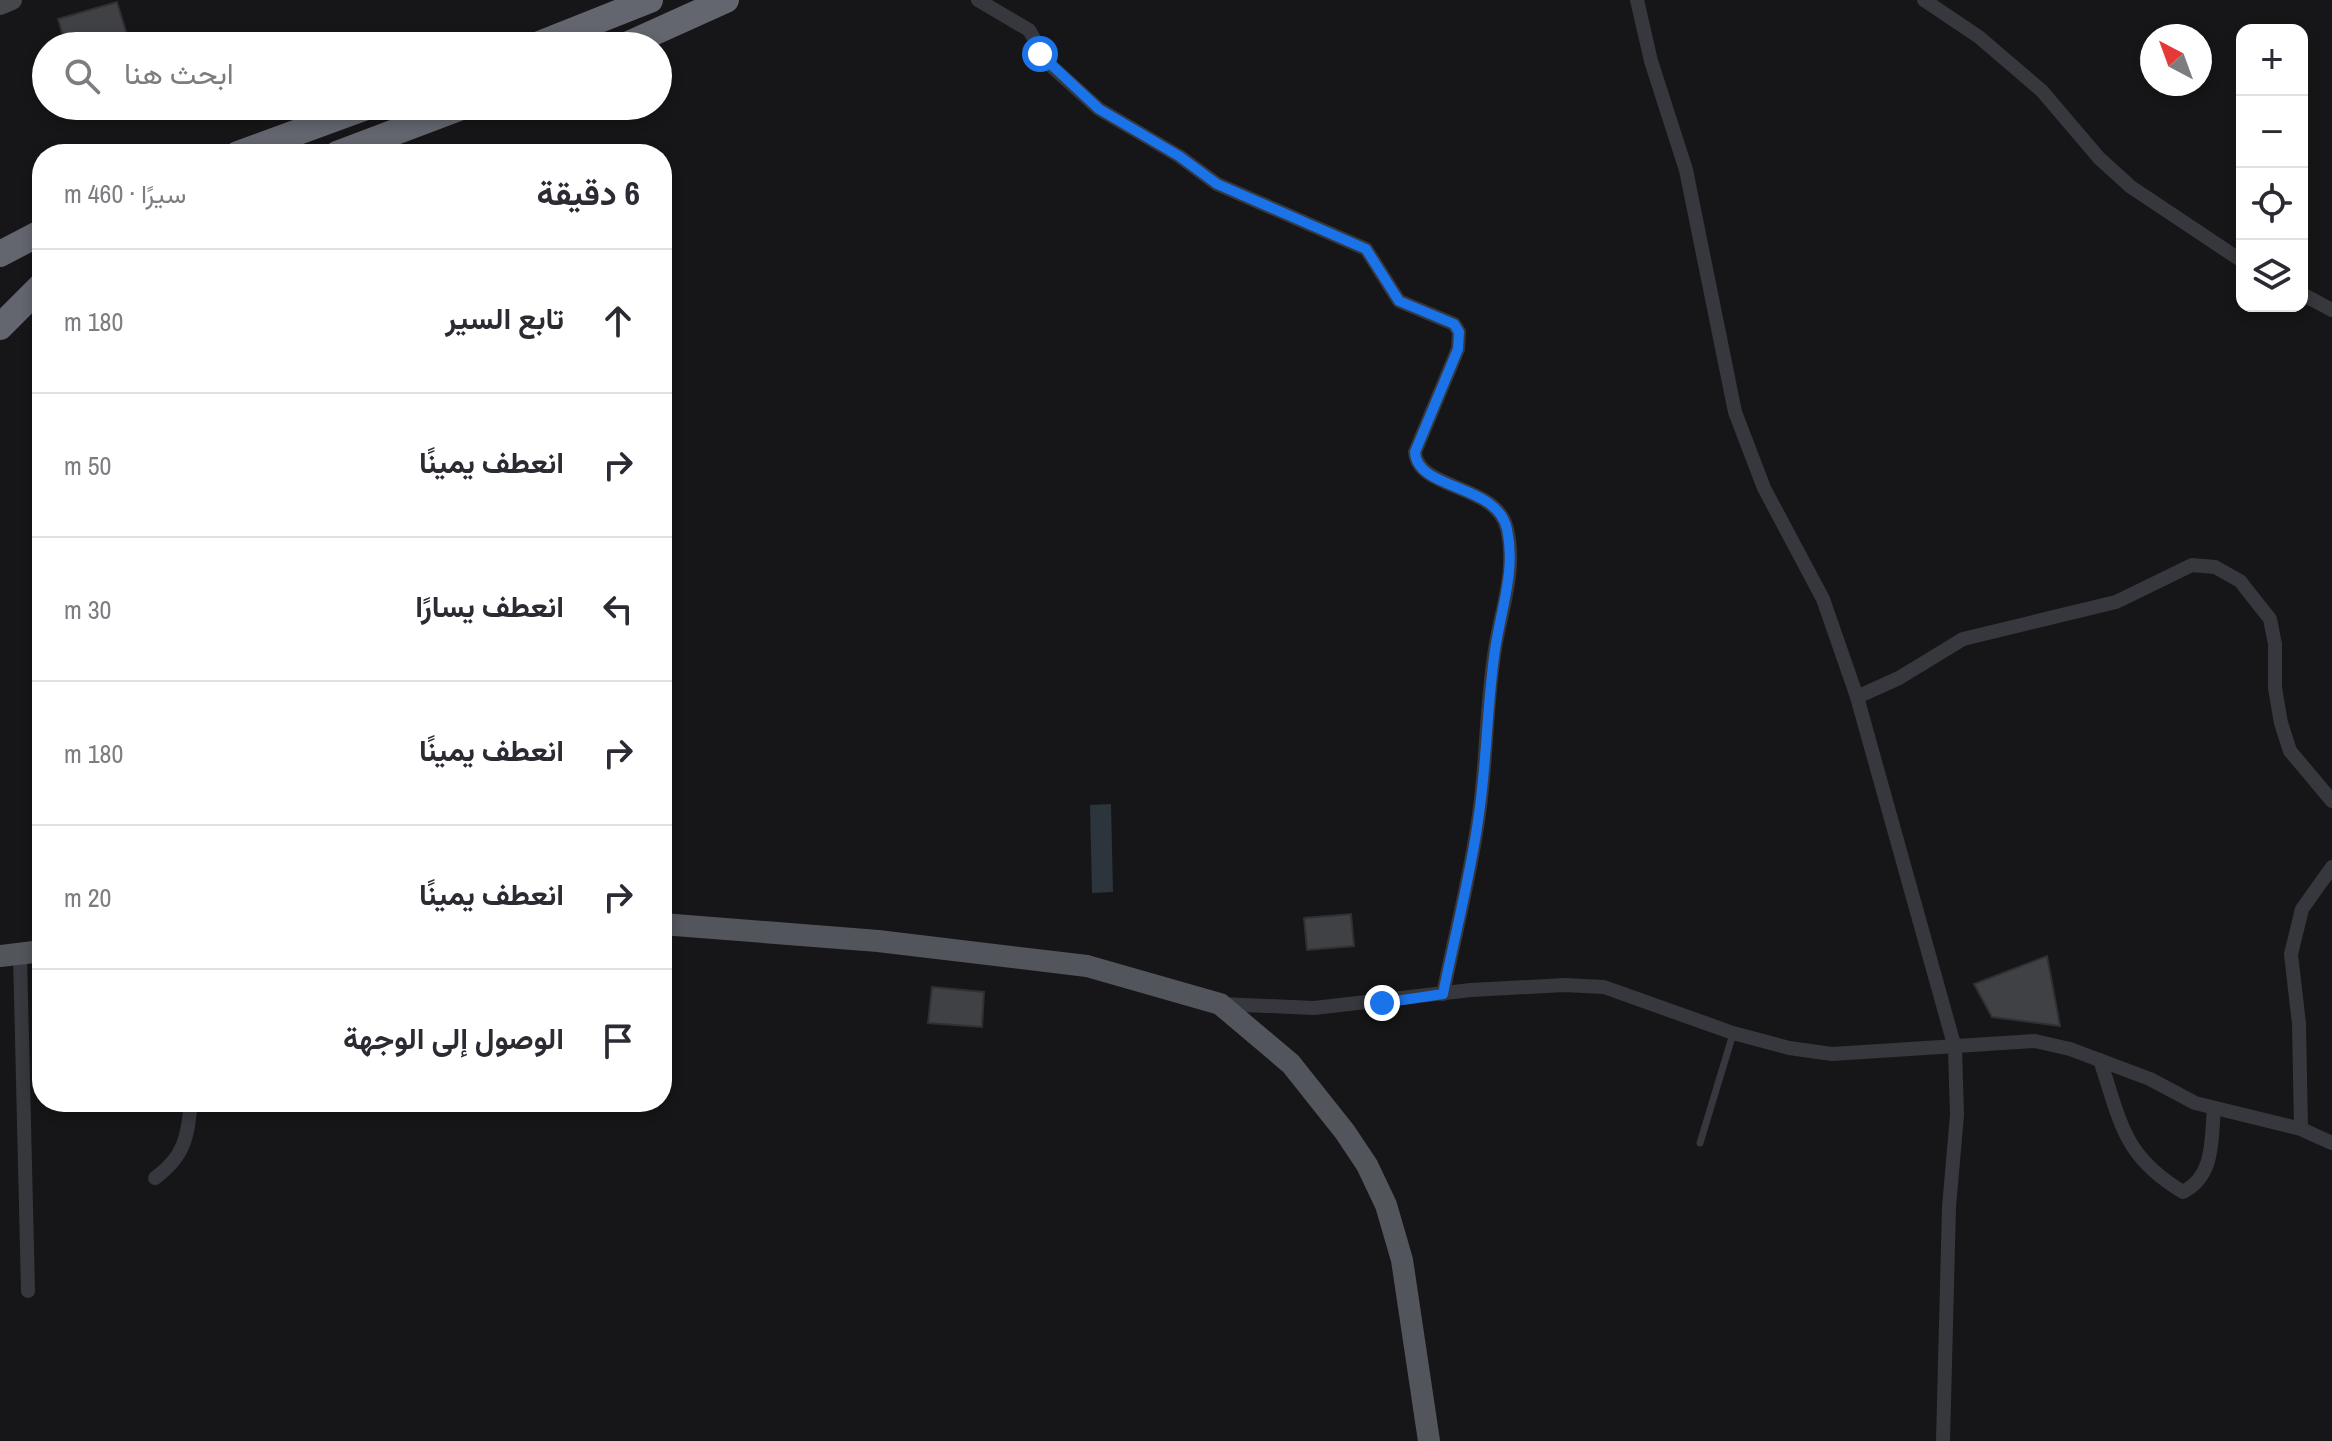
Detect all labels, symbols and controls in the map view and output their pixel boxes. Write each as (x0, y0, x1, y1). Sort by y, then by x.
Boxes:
north arrow (2140, 24, 2212, 96)
map controls (2236, 24, 2308, 312)
button: + (2236, 24, 2308, 96)
search box (32, 32, 672, 120)
route start (1022, 36, 1058, 72)
text: ابحث هنا (124, 53, 234, 93)
icon: search (60, 54, 104, 98)
button: − (2236, 96, 2308, 168)
button: locate (2236, 168, 2308, 240)
text: 6 دقيقة (537, 170, 640, 216)
text: سيرًا · 460 m (64, 176, 186, 211)
button: layers (2236, 240, 2308, 312)
text: تابع السير (445, 298, 564, 338)
icon: ahead (596, 299, 640, 343)
text: 180 m (64, 304, 123, 339)
text: انعطف يمينًا (419, 442, 564, 482)
icon: right (596, 443, 640, 487)
text: 50 m (64, 448, 111, 483)
text: انعطف يسارًا (415, 586, 564, 626)
icon: left (596, 587, 640, 631)
text: 30 m (64, 592, 111, 627)
text: انعطف يمينًا (419, 730, 564, 770)
icon: right (596, 731, 640, 775)
text: 180 m (64, 736, 123, 771)
text: انعطف يمينًا (419, 874, 564, 914)
icon: right (596, 875, 640, 919)
text: 20 m (64, 880, 111, 915)
route end (1364, 985, 1400, 1021)
text: الوصول إلى الوجهة (343, 1018, 564, 1058)
icon: arrive (596, 1019, 640, 1063)

